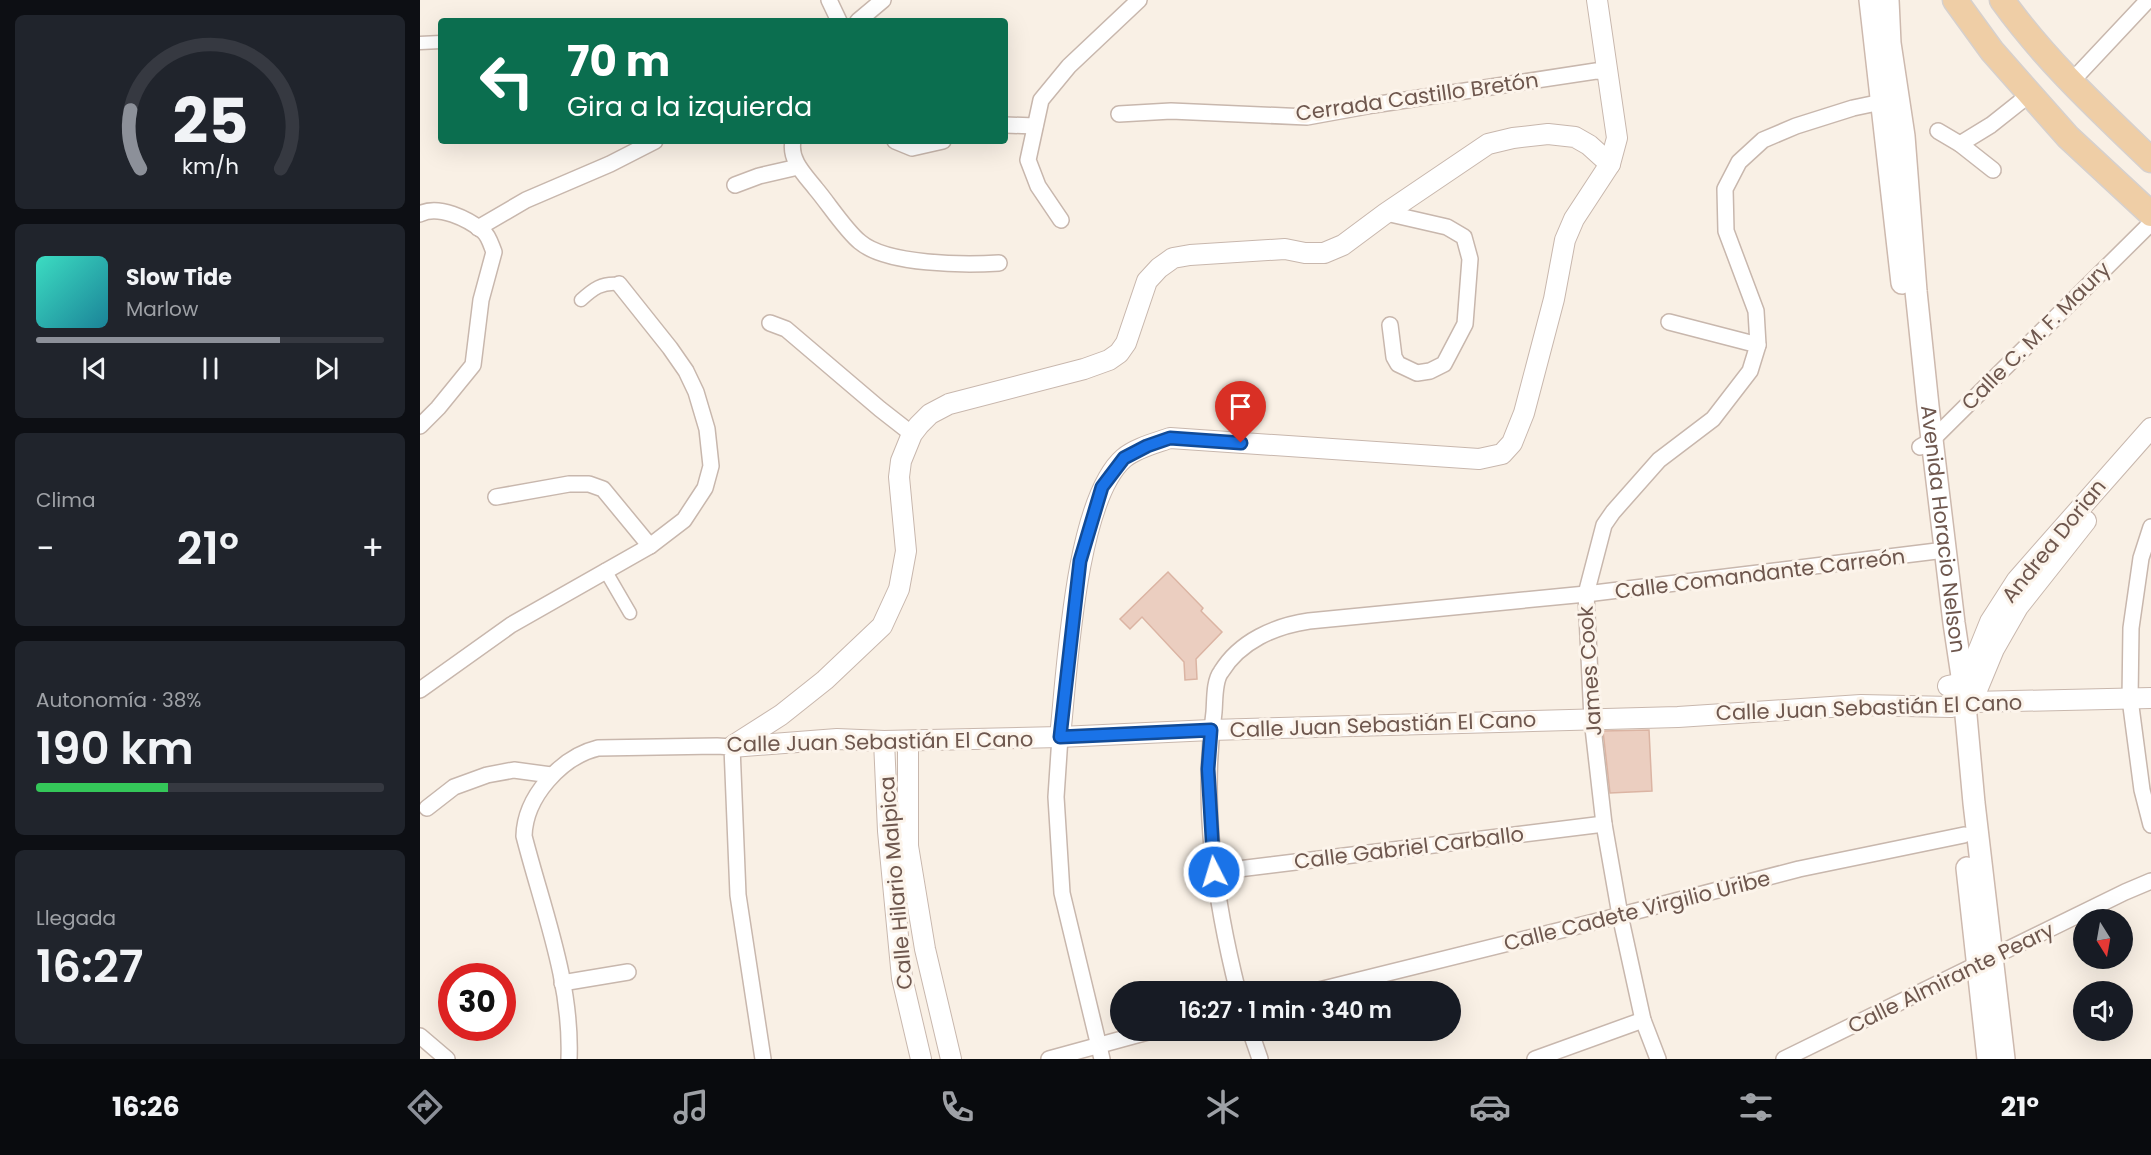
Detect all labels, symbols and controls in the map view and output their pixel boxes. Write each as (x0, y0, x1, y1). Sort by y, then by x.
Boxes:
text: 70 m (567, 32, 670, 91)
icon: left (468, 42, 546, 120)
street label: Cerrada Castillo Bretón (1294, 65, 1540, 128)
text: 25 (172, 77, 248, 165)
text: Gira a la izquierda (567, 88, 812, 125)
text: km/h (181, 151, 239, 182)
street label: Calle C. M. F. Maury (1955, 255, 2117, 416)
text: Slow Tide (126, 262, 232, 293)
text: Marlow (126, 295, 198, 323)
icon: previous (78, 352, 111, 385)
icon: pause (194, 352, 227, 385)
icon: next (310, 352, 343, 385)
pin (1215, 381, 1266, 443)
icon: arrive (1224, 390, 1257, 423)
street label: Avenida Horacio Nelson (1914, 403, 1973, 655)
street label: Andrea Dorian (1995, 473, 2113, 609)
text: Clima (36, 486, 95, 514)
text: 21° (177, 517, 239, 580)
text: − (36, 525, 54, 572)
text: + (361, 525, 384, 572)
street label: Calle Comandante Carreón (1613, 541, 1907, 606)
street label: James Cook (1570, 605, 1609, 737)
text: Autonomía · 38% (36, 686, 202, 714)
street label: Calle Juan Sebastián El Cano (1715, 688, 2023, 727)
street label: Calle Juan Sebastián El Cano (1229, 705, 1537, 744)
text: 190 km (36, 717, 194, 780)
street label: Calle Juan Sebastián El Cano (726, 724, 1034, 759)
street label: Calle Hilario Malpica (872, 775, 919, 991)
street label: Calle Gabriel Carballo (1292, 819, 1525, 876)
position arrow (1182, 840, 1246, 904)
street label: Calle Cadete Virgilio Uribe (1501, 863, 1773, 958)
text: Llegada (36, 904, 116, 932)
north arrow (2073, 909, 2133, 969)
map controls (2073, 909, 2133, 1041)
street label: Calle Almirante Peary (1843, 915, 2059, 1040)
text: 16:27 (36, 935, 143, 998)
speed limit sign: 30 (438, 963, 516, 1041)
button: sound (2073, 981, 2133, 1041)
text: 16:27 · 1 min · 340 m (1179, 995, 1392, 1026)
icon: directions (404, 1086, 446, 1128)
icon: music (670, 1086, 712, 1128)
icon: phone (936, 1086, 978, 1128)
icon: climate (1202, 1086, 1244, 1128)
icon: car (1469, 1086, 1511, 1128)
icon: filters (1735, 1086, 1777, 1128)
text: 16:26 (112, 1088, 180, 1125)
text: 21° (2001, 1088, 2039, 1125)

